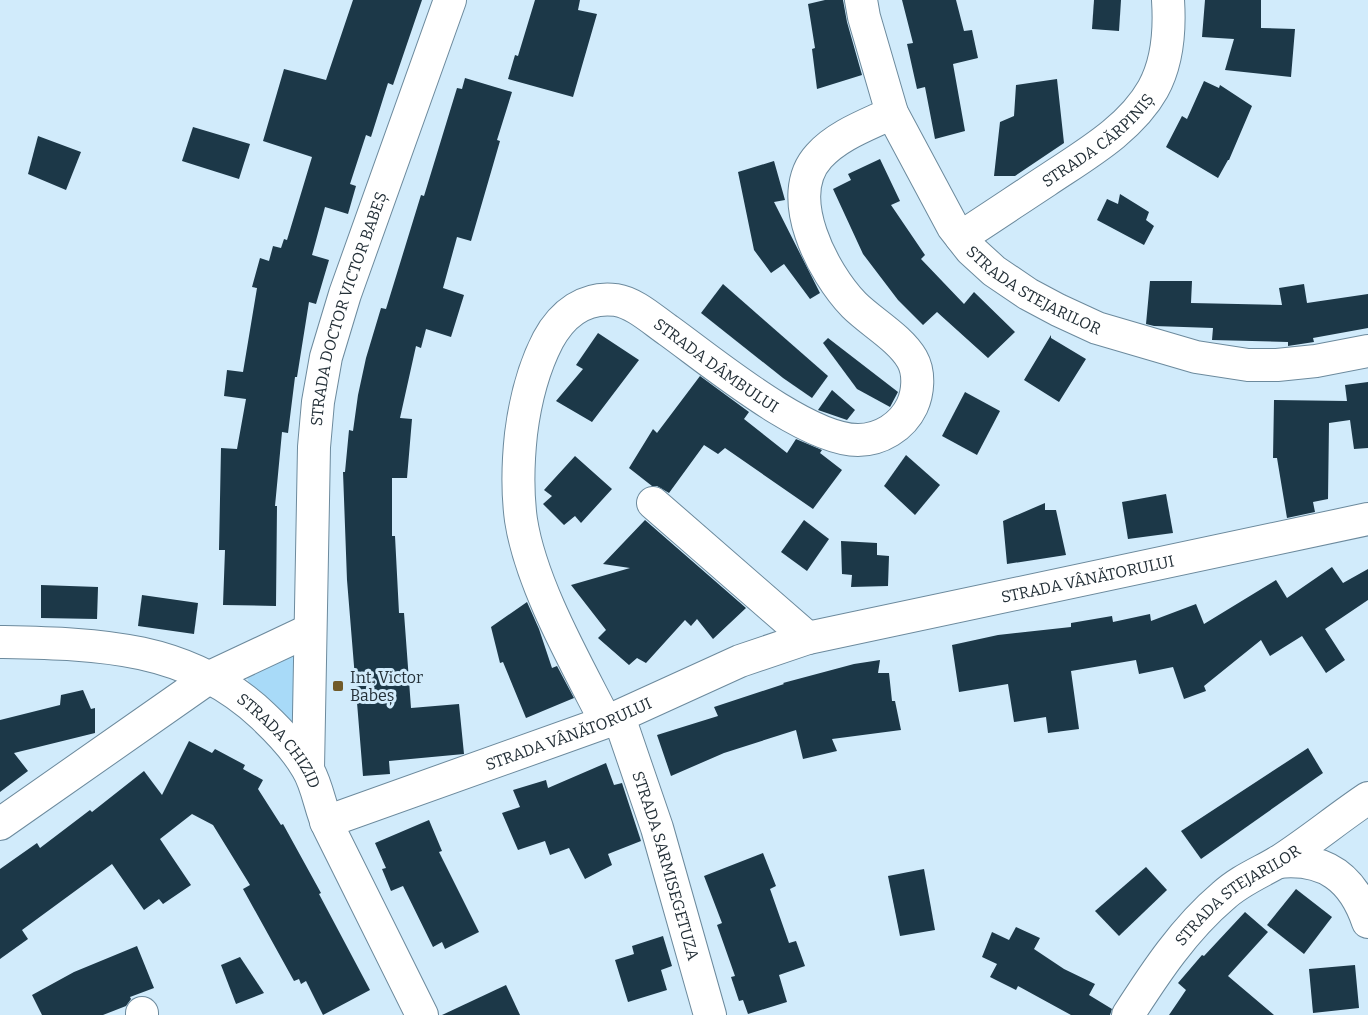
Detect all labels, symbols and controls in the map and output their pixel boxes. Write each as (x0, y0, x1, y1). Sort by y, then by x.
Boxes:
street label: STRADA CĂRPINIȘ (1038, 90, 1158, 191)
street label: STRADA DOCTOR VICTOR BABEȘ (306, 189, 391, 427)
street label: STRADA STEJARILOR (963, 241, 1105, 338)
street label: STRADA DÂMBULUI (650, 314, 782, 416)
street label: STRADA VÂNĂTORULUI (999, 551, 1176, 606)
place label: Int. Victor Babeș (350, 668, 423, 706)
marker: Int. Victor Babeș (331, 679, 345, 693)
street label: STRADA CHIZID (234, 689, 325, 791)
street label: STRADA VÂNĂTORULUI (483, 693, 654, 774)
street label: STRADA SARMISEGETUZA (629, 768, 704, 963)
street label: STRADA STEJARILOR (1171, 840, 1304, 949)

